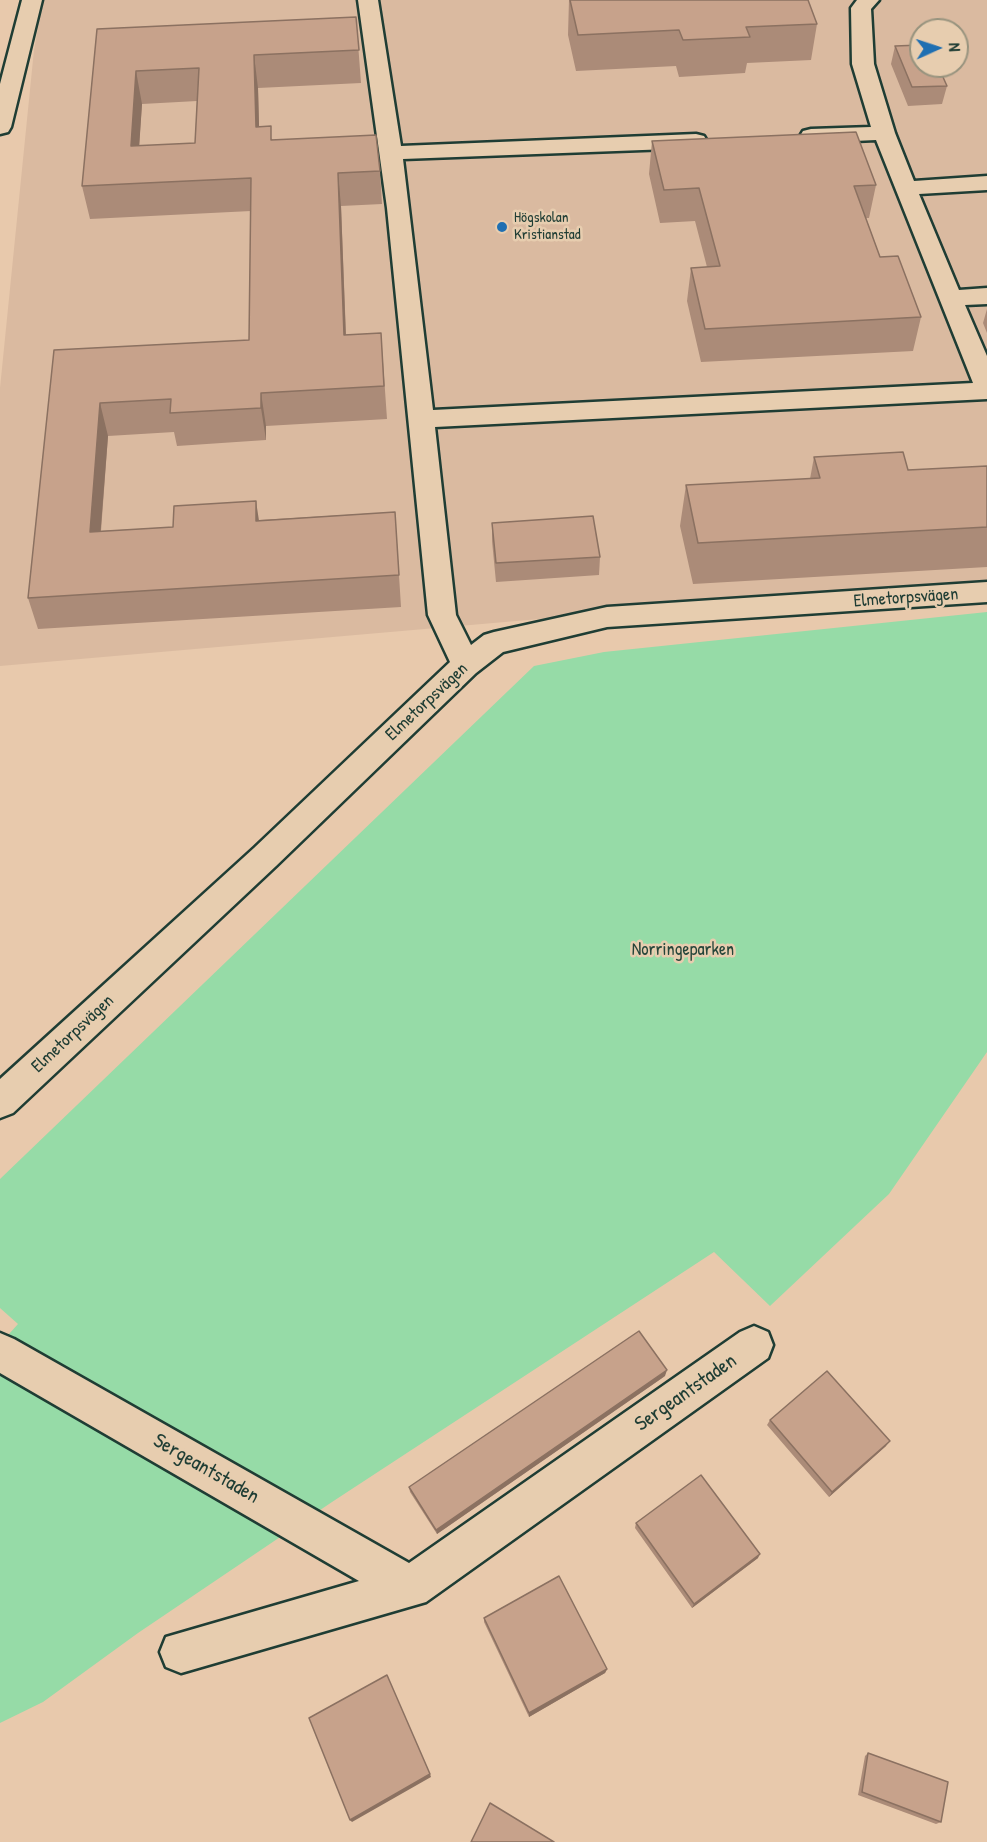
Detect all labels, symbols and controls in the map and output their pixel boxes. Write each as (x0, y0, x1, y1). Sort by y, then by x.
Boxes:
north arrow (909, 18, 969, 78)
text: N (944, 42, 966, 52)
place label: Högskolan Kristianstad (514, 209, 581, 244)
marker: Högskolan Kristianstad (495, 220, 509, 234)
street label: Elmetorpsvägen (853, 584, 959, 612)
street label: Elmetorpsvägen (381, 658, 473, 746)
park label: Norringeparken (632, 939, 734, 961)
street label: Elmetorpsvägen (27, 990, 119, 1078)
street label: Sergeantstaden (630, 1349, 742, 1437)
street label: Sergeantstaden (148, 1429, 264, 1509)

